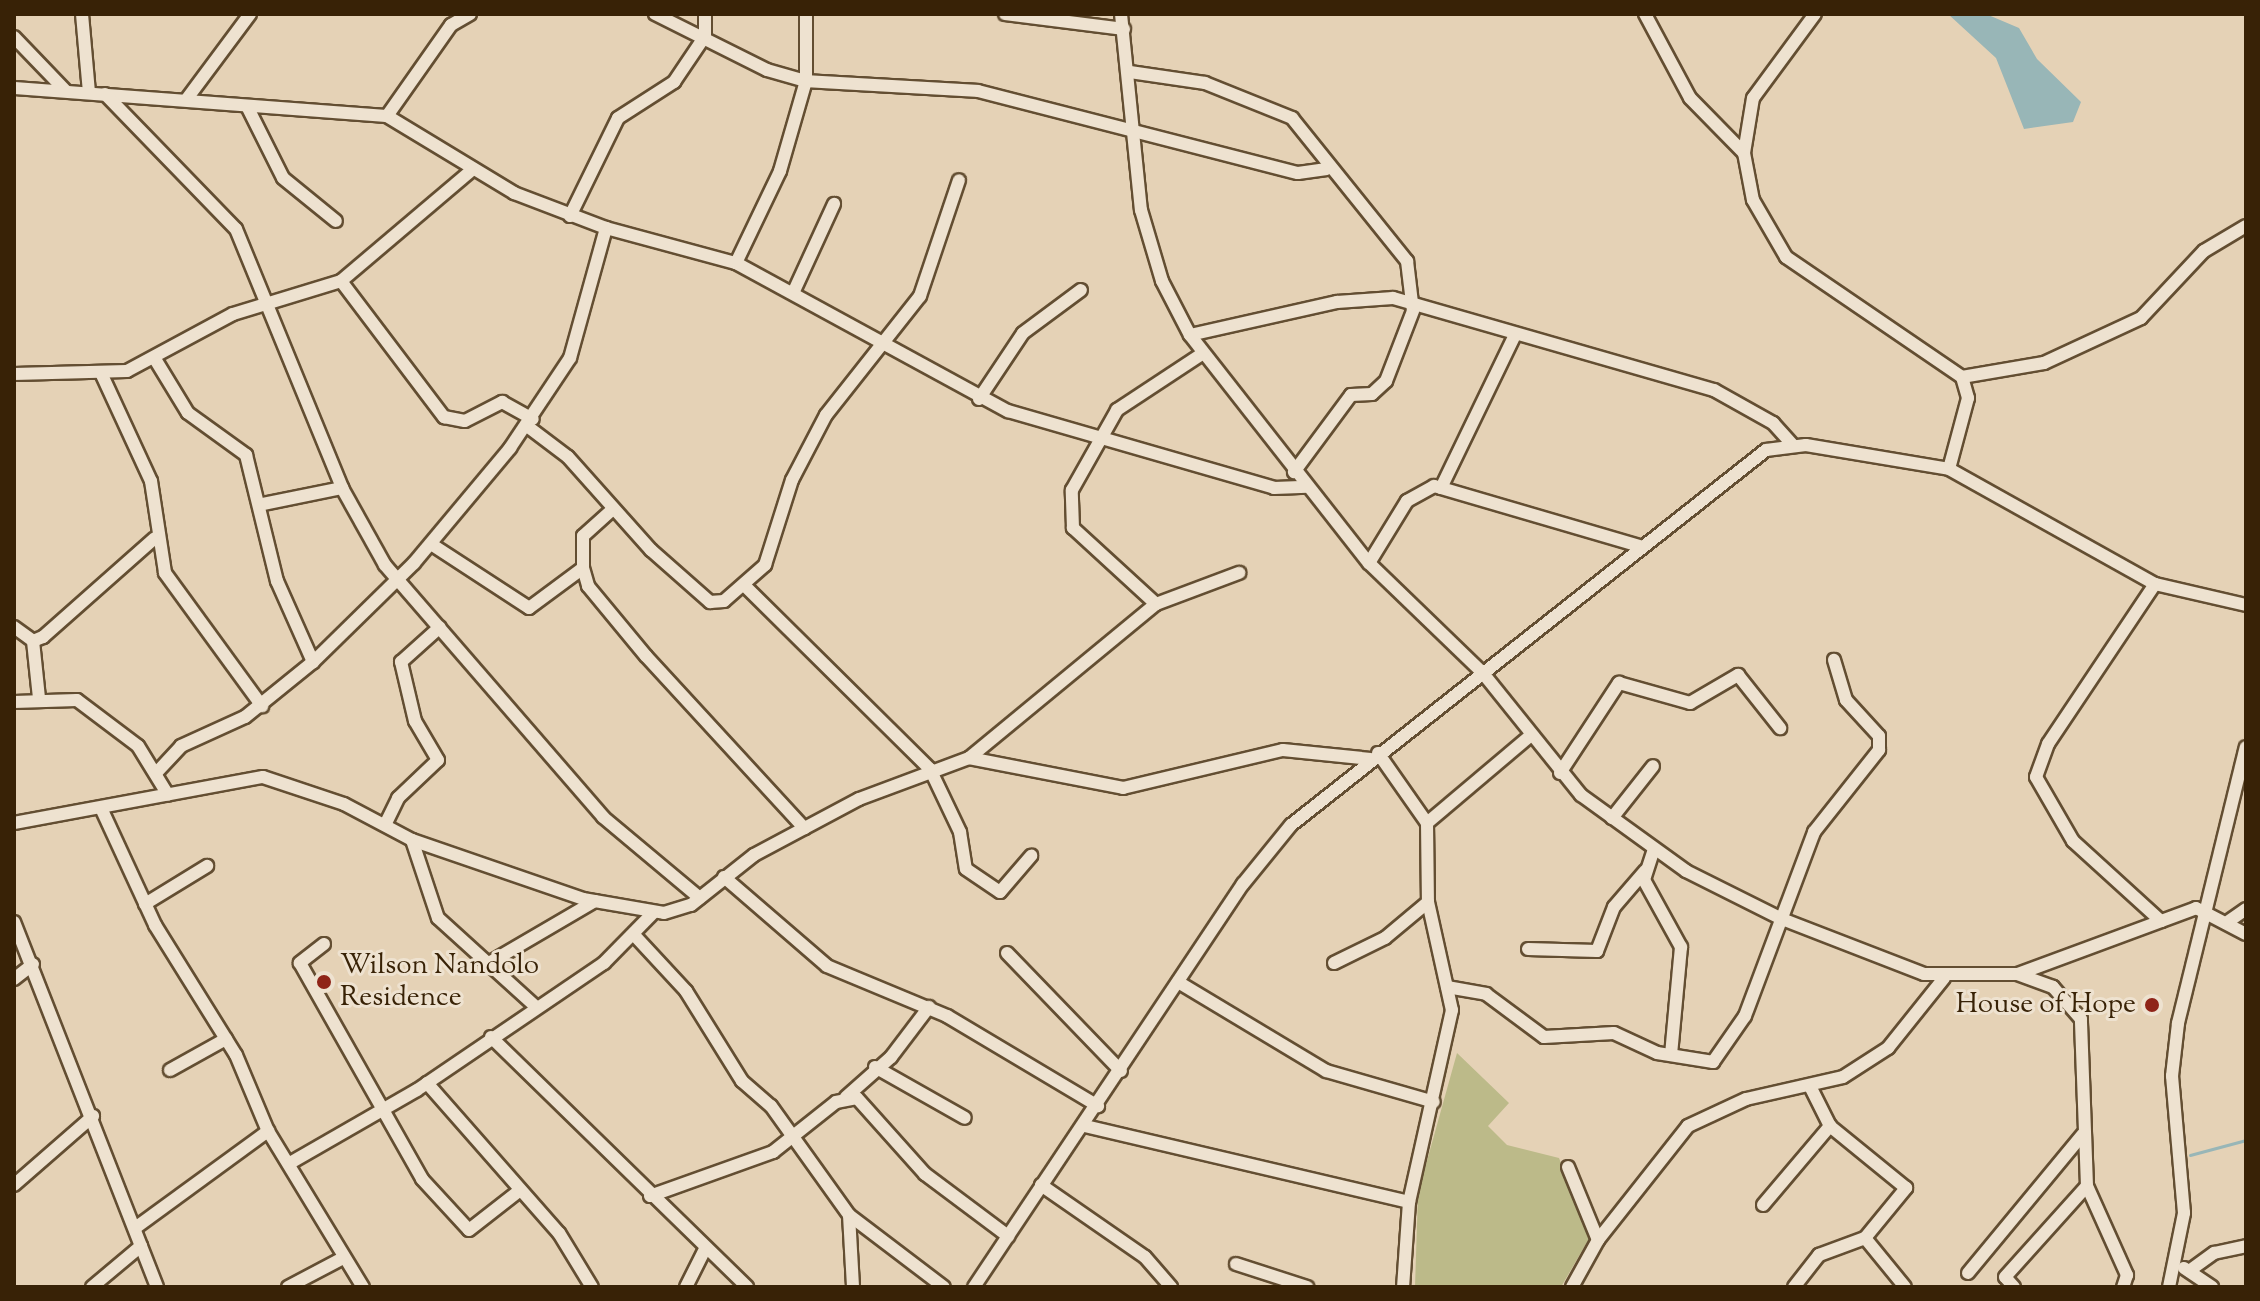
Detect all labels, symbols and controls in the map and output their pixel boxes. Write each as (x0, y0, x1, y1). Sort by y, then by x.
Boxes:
place label: Wilson Nandolo Residence (340, 949, 539, 1015)
marker: Wilson Nandolo Residence (315, 973, 333, 991)
place label: House of Hope (1956, 988, 2136, 1022)
marker: House of Hope (2143, 996, 2161, 1014)

